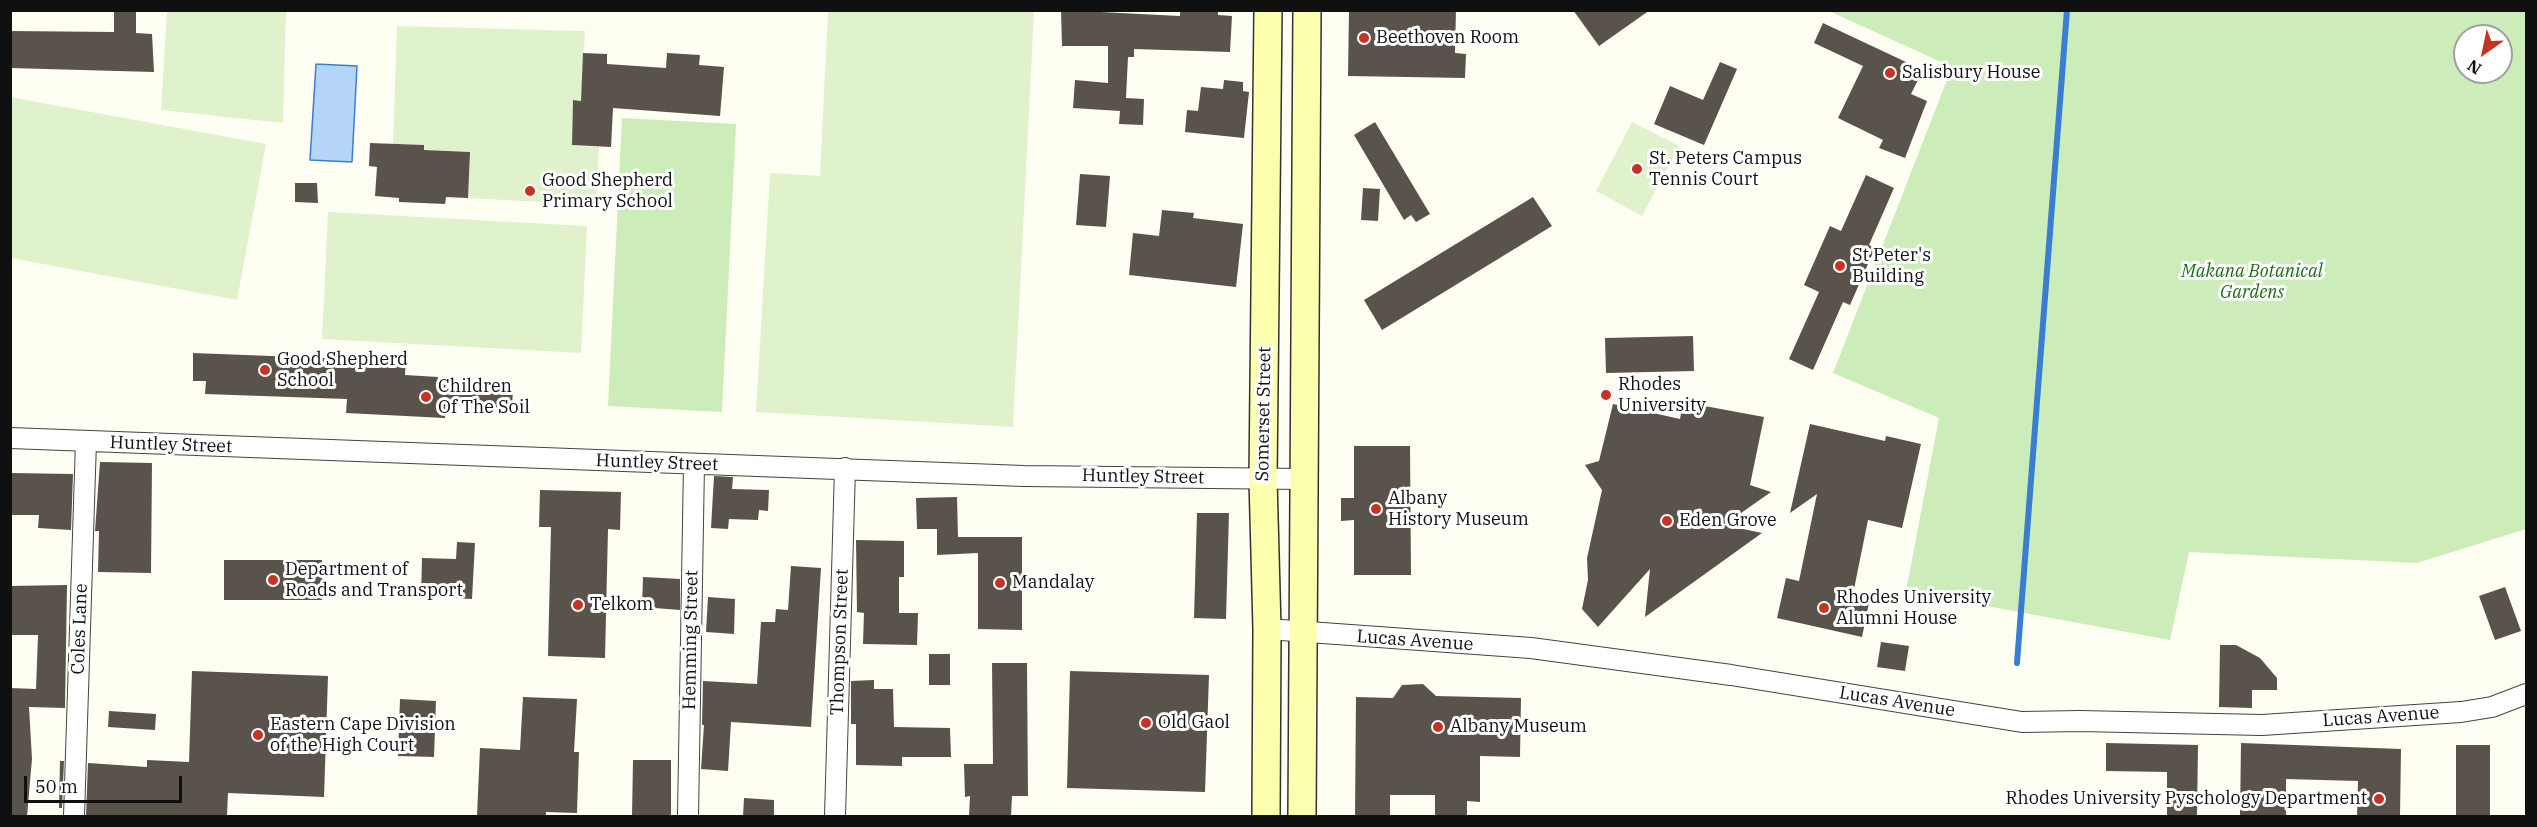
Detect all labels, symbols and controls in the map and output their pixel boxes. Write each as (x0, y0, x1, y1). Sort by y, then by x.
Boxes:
north arrow (2453, 24, 2513, 84)
place label: Beethoven Room (1376, 27, 1519, 49)
marker: Beethoven Room (1357, 31, 1371, 45)
text: N (2464, 56, 2485, 79)
place label: Salisbury House (1902, 62, 2040, 84)
marker: Salisbury House (1883, 66, 1897, 80)
place label: St. Peters Campus Tennis Court (1649, 148, 1802, 190)
marker: St. Peters Campus Tennis Court (1630, 162, 1644, 176)
place label: Good Shepherd Primary School (542, 170, 673, 213)
marker: Good Shepherd Primary School (523, 184, 537, 198)
place label: St Peter's Building (1852, 245, 1931, 288)
marker: St Peter's Building (1833, 259, 1847, 273)
park label: Makana Botanical Gardens (2181, 261, 2323, 304)
street label: Somerset Street (1252, 346, 1276, 482)
place label: Good Shepherd School (277, 349, 408, 392)
marker: Good Shepherd School (258, 363, 272, 377)
place label: Rhodes University (1618, 374, 1706, 416)
place label: Children Of The Soil (438, 376, 530, 418)
marker: Rhodes University (1599, 388, 1613, 402)
marker: Children Of The Soil (419, 390, 433, 404)
street label: Huntley Street (109, 432, 233, 458)
street label: Huntley Street (595, 450, 719, 476)
street label: Huntley Street (1082, 465, 1204, 489)
place label: Albany History Museum (1388, 488, 1529, 530)
marker: Albany History Museum (1369, 502, 1383, 516)
place label: Eden Grove (1679, 510, 1777, 532)
marker: Eden Grove (1660, 514, 1674, 528)
place label: Department of Roads and Transport (285, 559, 463, 602)
street label: Thompson Street (827, 568, 853, 716)
street label: Hemming Street (679, 570, 703, 710)
place label: Mandalay (1012, 572, 1094, 594)
marker: Department of Roads and Transport (266, 573, 280, 587)
marker: Mandalay (993, 576, 1007, 590)
street label: Coles Lane (68, 583, 92, 675)
place label: Rhodes University Alumni House (1836, 587, 1991, 630)
place label: Telkom (590, 594, 654, 616)
marker: Telkom (571, 598, 585, 612)
marker: Rhodes University Alumni House (1817, 601, 1831, 615)
street label: Lucas Avenue (1356, 626, 1474, 656)
street label: Lucas Avenue (1838, 682, 1956, 722)
street label: Lucas Avenue (2322, 702, 2440, 732)
place label: Old Gaol (1158, 712, 1230, 734)
place label: Eastern Cape Division of the High Court (270, 714, 456, 756)
marker: Old Gaol (1139, 716, 1153, 730)
place label: Albany Museum (1450, 716, 1587, 738)
marker: Albany Museum (1431, 720, 1445, 734)
marker: Eastern Cape Division of the High Court (251, 728, 265, 742)
scale bar (27, 764, 184, 802)
text: 50 m (35, 775, 78, 798)
place label: Rhodes University Pyschology Department (2005, 788, 2367, 810)
marker: Rhodes University Pyschology Department (2372, 792, 2386, 806)

